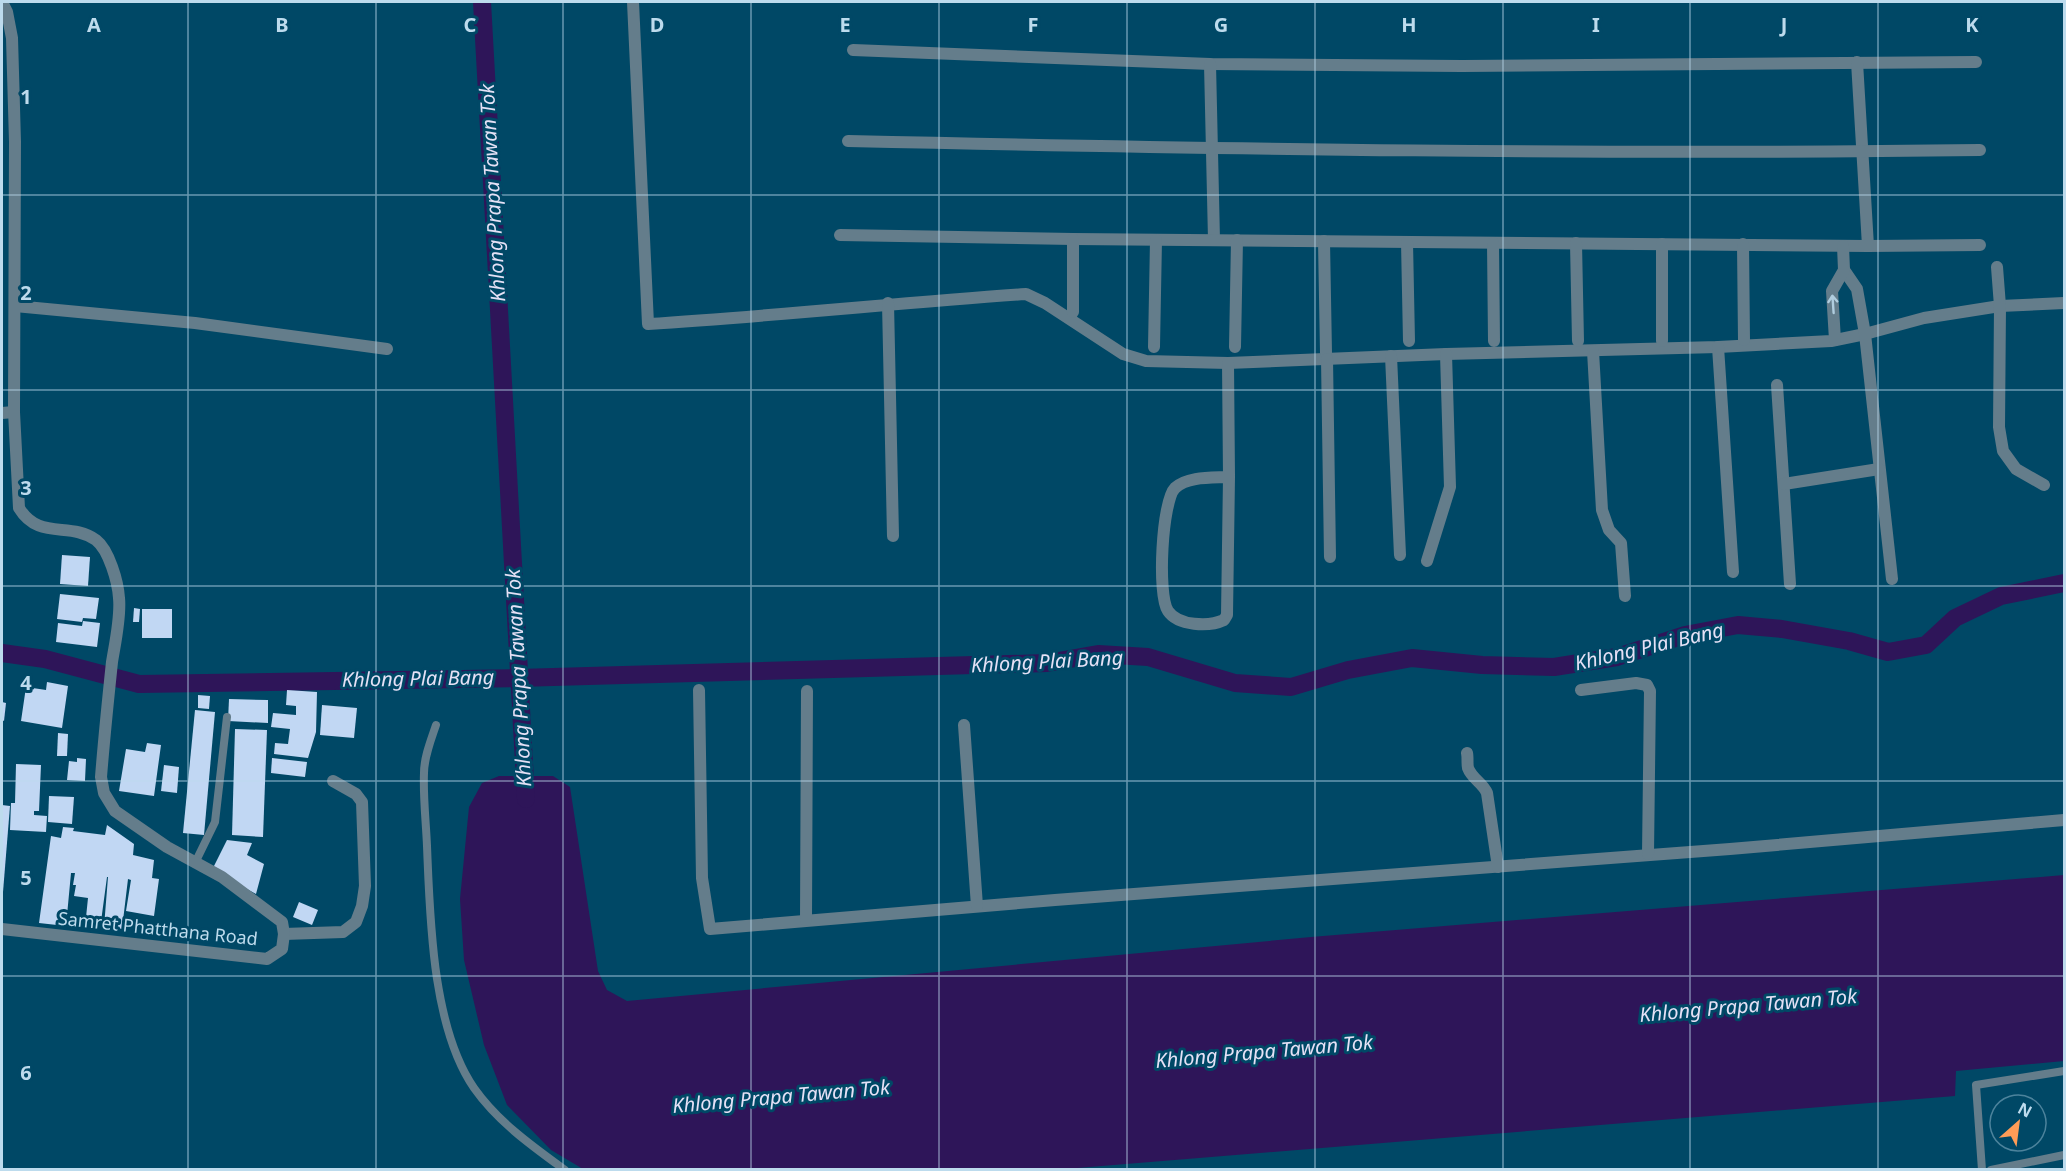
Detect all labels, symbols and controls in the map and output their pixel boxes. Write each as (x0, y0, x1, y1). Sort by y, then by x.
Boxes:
text: A (87, 11, 101, 38)
text: B (275, 11, 289, 38)
text: C (464, 11, 477, 38)
text: D (650, 11, 664, 38)
text: E (839, 11, 851, 38)
text: F (1028, 11, 1038, 38)
text: G (1214, 11, 1228, 38)
text: H (1401, 11, 1417, 38)
text: I (1592, 11, 1600, 38)
text: J (1779, 11, 1787, 38)
text: K (1965, 11, 1979, 38)
water label: Khlong Prapa Tawan Tok (473, 82, 511, 303)
text: 1 (20, 83, 32, 110)
text: 2 (20, 279, 32, 306)
one-way arrow (1827, 294, 1838, 314)
text: 3 (20, 474, 32, 501)
water label: Khlong Prapa Tawan Tok (499, 567, 537, 788)
water label: Khlong Plai Bang (1572, 616, 1727, 676)
water label: Khlong Plai Bang (970, 644, 1124, 678)
water label: Khlong Plai Bang (342, 663, 495, 693)
text: 4 (20, 669, 32, 696)
text: 5 (20, 864, 32, 891)
street label: Samret Phatthana Road (57, 906, 259, 950)
water label: Khlong Prapa Tawan Tok (1638, 982, 1859, 1028)
water label: Khlong Prapa Tawan Tok (1154, 1028, 1375, 1074)
text: 6 (20, 1059, 32, 1086)
water label: Khlong Prapa Tawan Tok (671, 1073, 892, 1119)
north arrow (1988, 1093, 2048, 1153)
text: N (2014, 1097, 2036, 1123)

